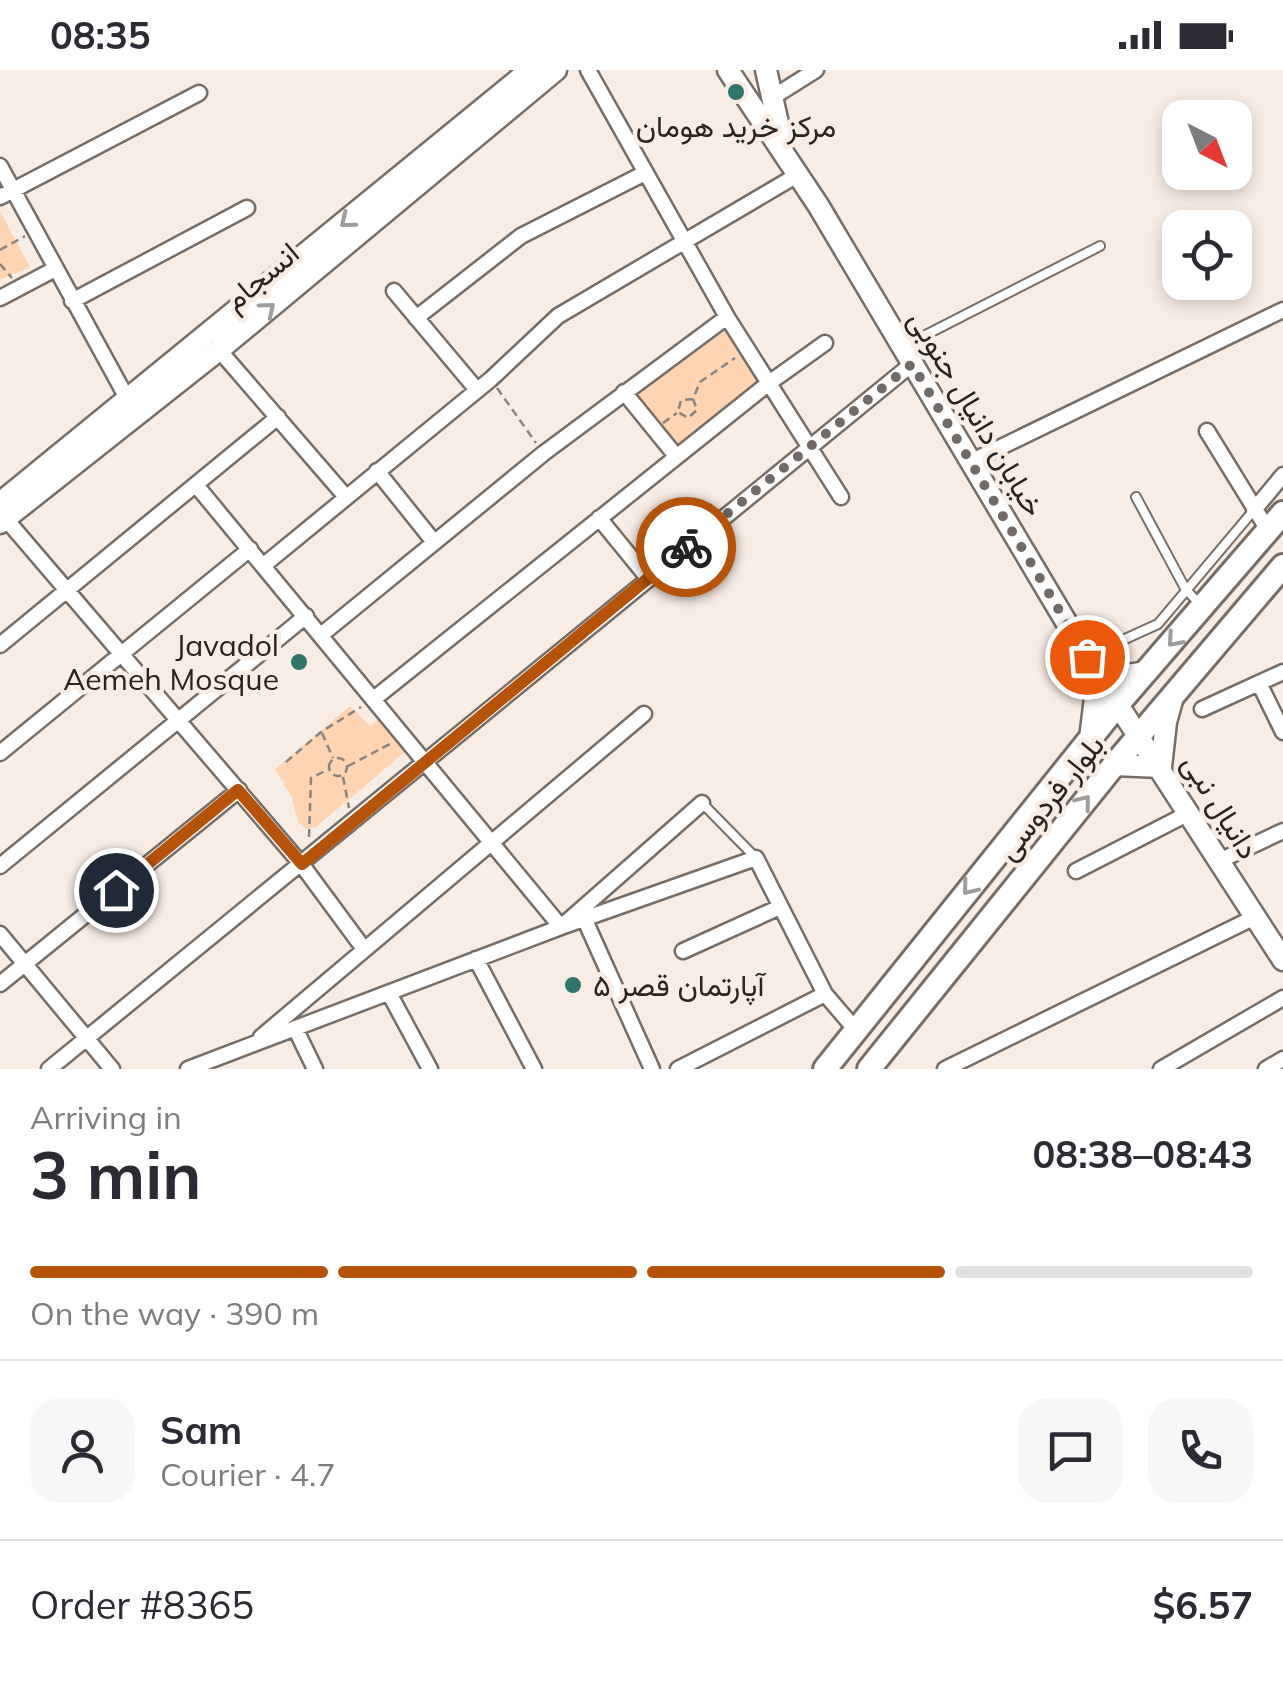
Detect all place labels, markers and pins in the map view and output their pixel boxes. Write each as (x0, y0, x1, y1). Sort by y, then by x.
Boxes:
marker: مرکز خرید هومان (725, 81, 747, 103)
place label: مرکز خرید هومان (636, 107, 836, 145)
pin (1045, 615, 1130, 700)
place label: Javadol Aemeh Mosque (63, 626, 279, 698)
marker: Javadol Aemeh Mosque (288, 651, 310, 673)
pin (74, 848, 159, 933)
place label: آپارتمان قصر ۵ (593, 966, 766, 1006)
marker: آپارتمان قصر ۵ (562, 974, 584, 996)

